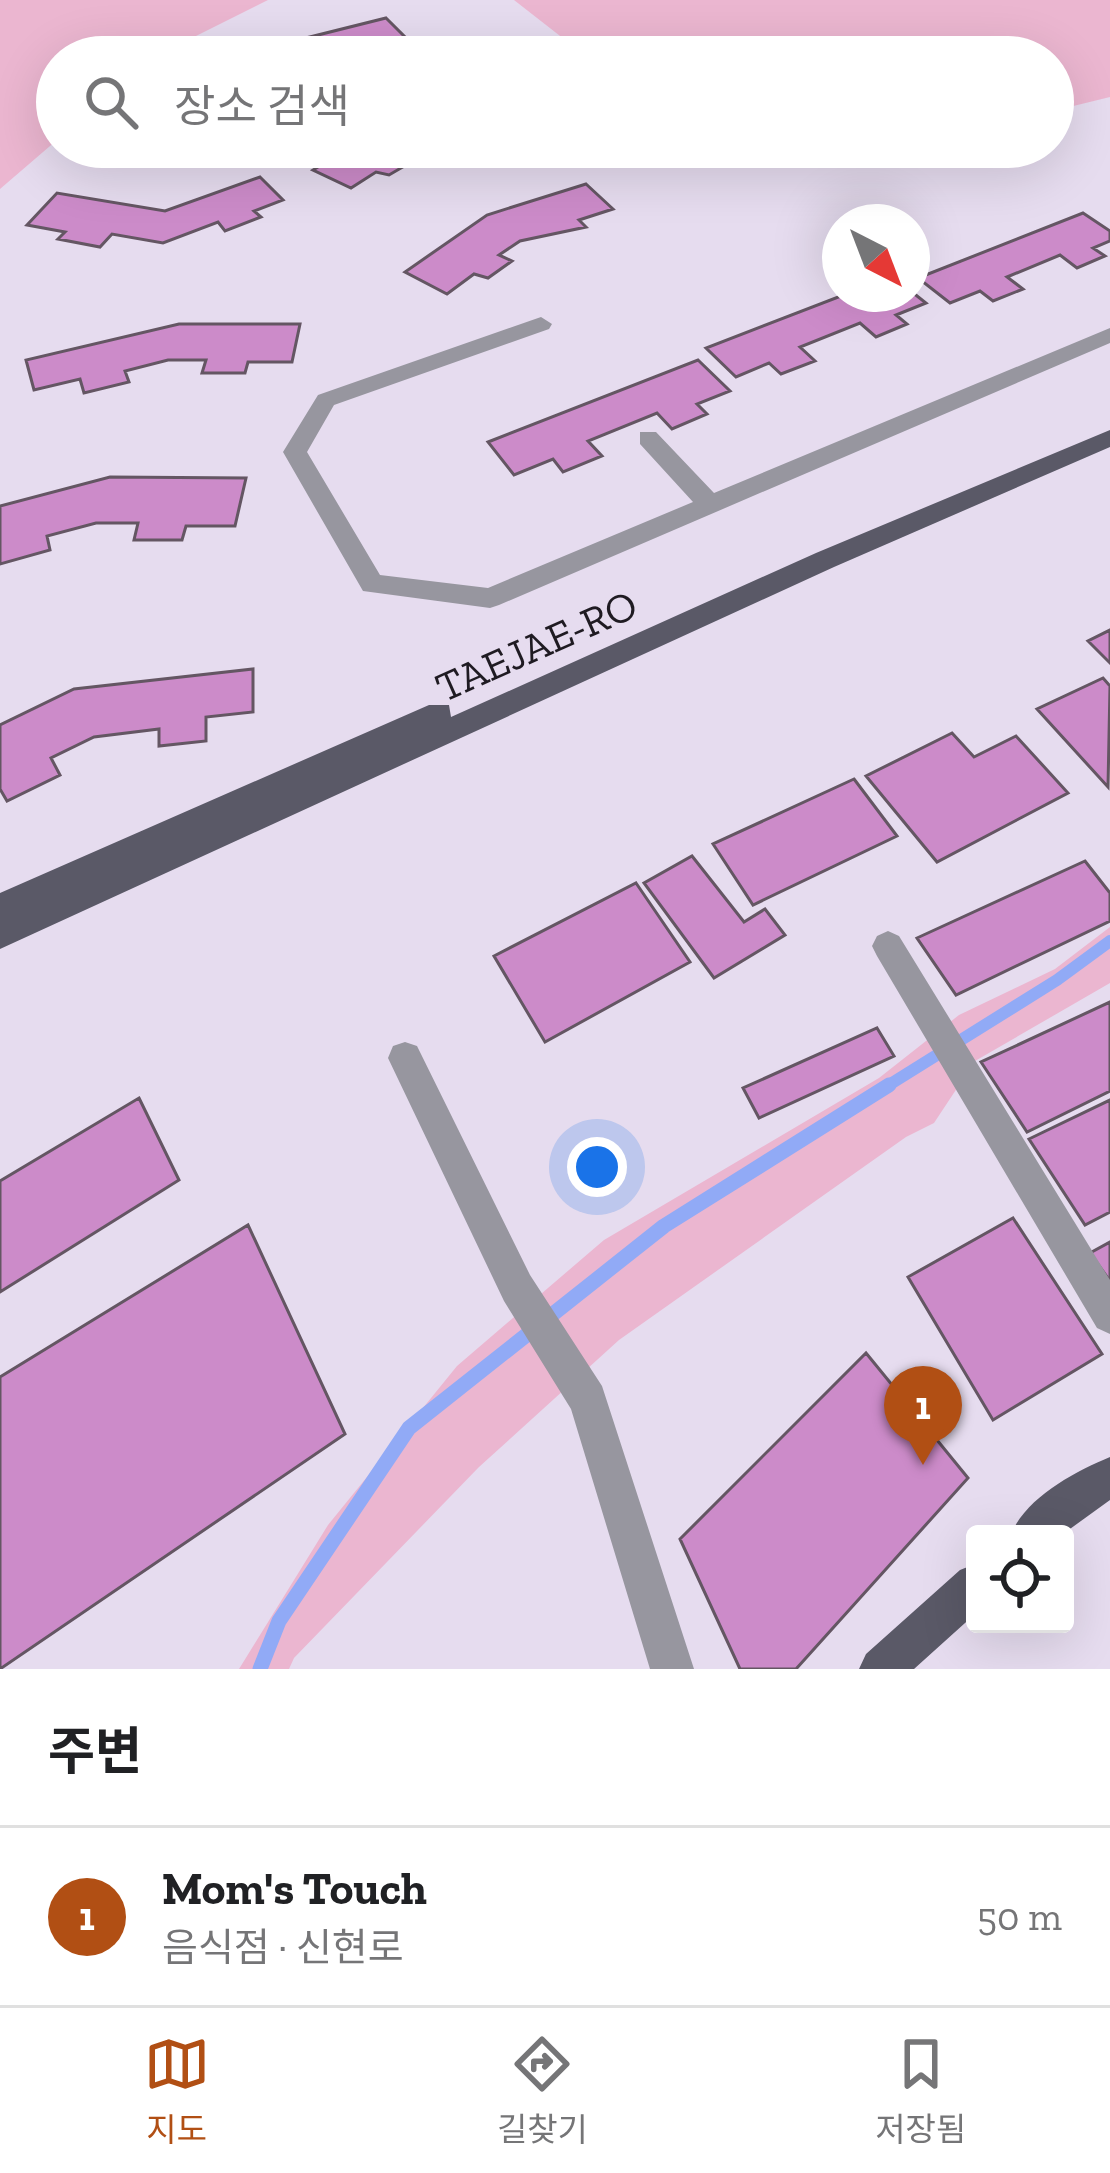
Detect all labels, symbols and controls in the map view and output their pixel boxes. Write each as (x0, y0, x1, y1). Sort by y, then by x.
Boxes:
search box (36, 36, 1074, 168)
icon: search (78, 69, 144, 135)
text: 장소 검색 (174, 80, 350, 134)
north arrow (822, 204, 930, 312)
street label: TAEJAE-RO (428, 578, 645, 712)
your location (567, 1137, 627, 1197)
pin: 1 (884, 1366, 962, 1465)
map controls (966, 1525, 1074, 1633)
button: locate (966, 1525, 1074, 1633)
text: 주변 (48, 1721, 142, 1782)
text: Mom's Touch (162, 1862, 427, 1916)
text: 1 (79, 1893, 95, 1940)
text: 50 m (977, 1893, 1062, 1940)
text: 음식점 · 신현로 (162, 1924, 404, 1971)
tab: 지도 (144, 2031, 210, 2151)
tab: 길찾기 (497, 2031, 588, 2151)
tab: 저장됨 (875, 2031, 966, 2151)

